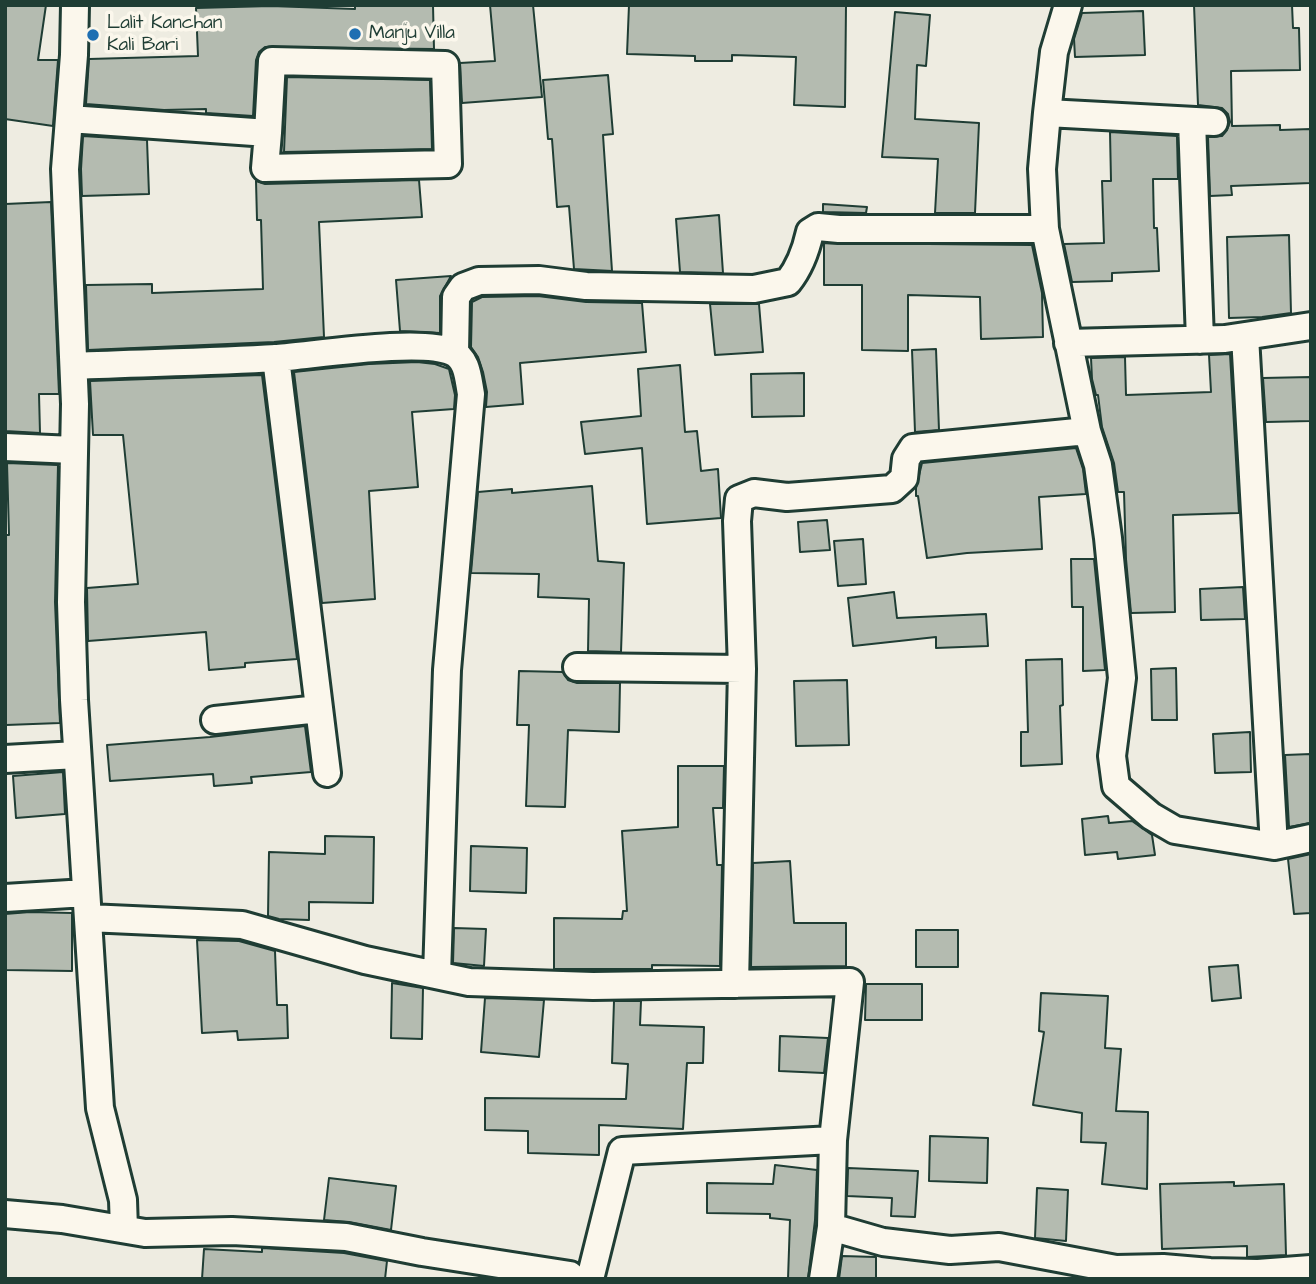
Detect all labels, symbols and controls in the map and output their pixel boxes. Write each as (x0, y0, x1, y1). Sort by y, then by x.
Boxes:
place label: Lalit Kanchan Kali Bari (107, 13, 222, 57)
place label: Manju Villa (369, 23, 455, 45)
marker: Manju Villa (347, 26, 363, 42)
marker: Lalit Kanchan Kali Bari (85, 27, 101, 43)

